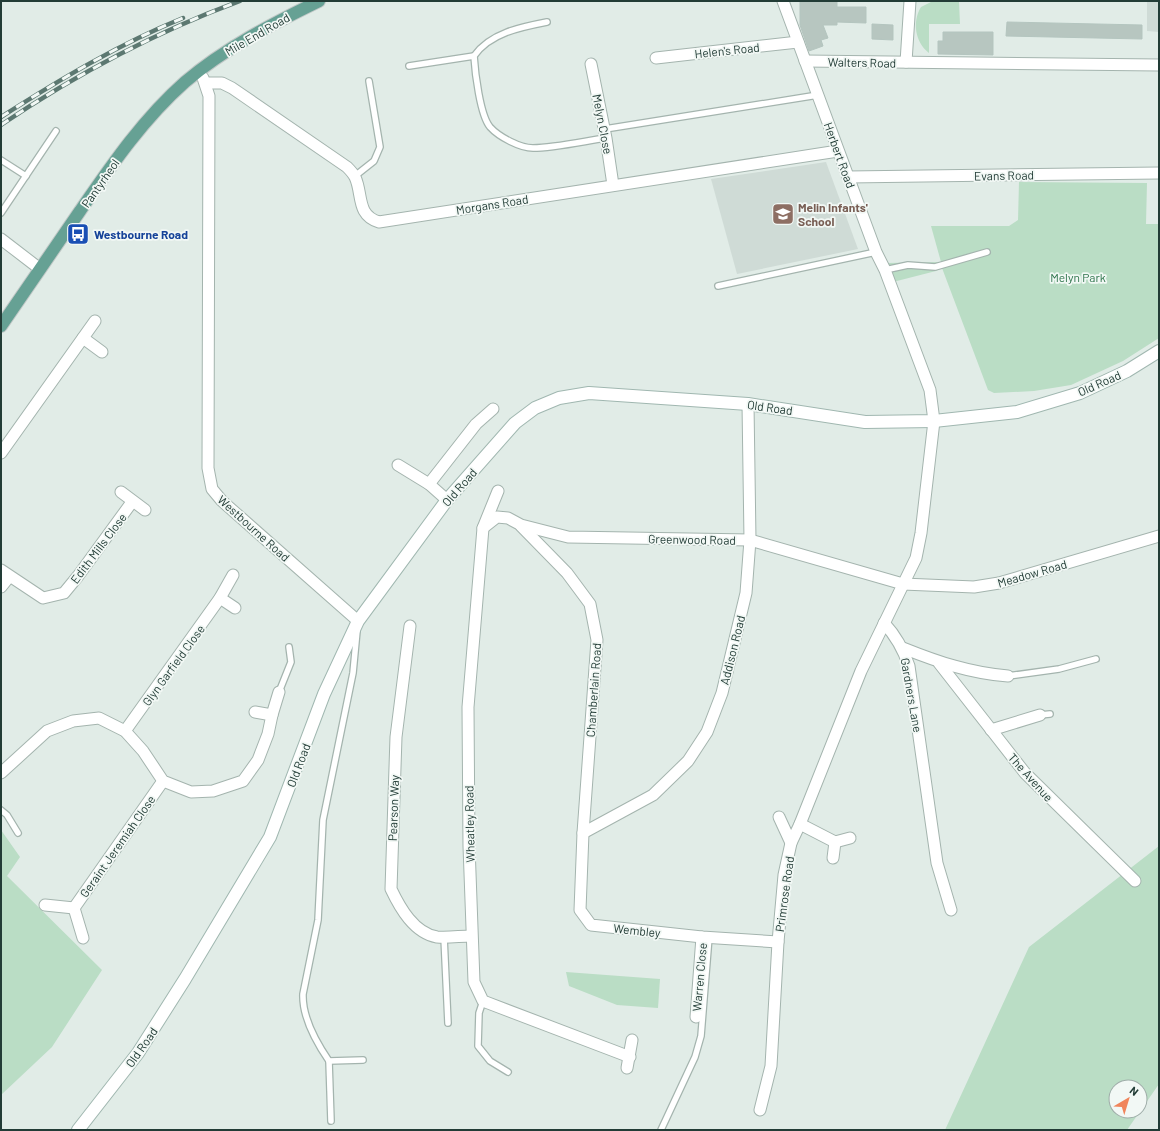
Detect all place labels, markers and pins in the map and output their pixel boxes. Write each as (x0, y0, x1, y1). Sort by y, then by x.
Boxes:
place label: Melin Infants' School (798, 200, 868, 228)
school or university icon: Melin Infants' School (770, 201, 796, 227)
bus stop icon: Westbourne Road (65, 221, 91, 247)
place label: Westbourne Road (94, 227, 188, 241)

